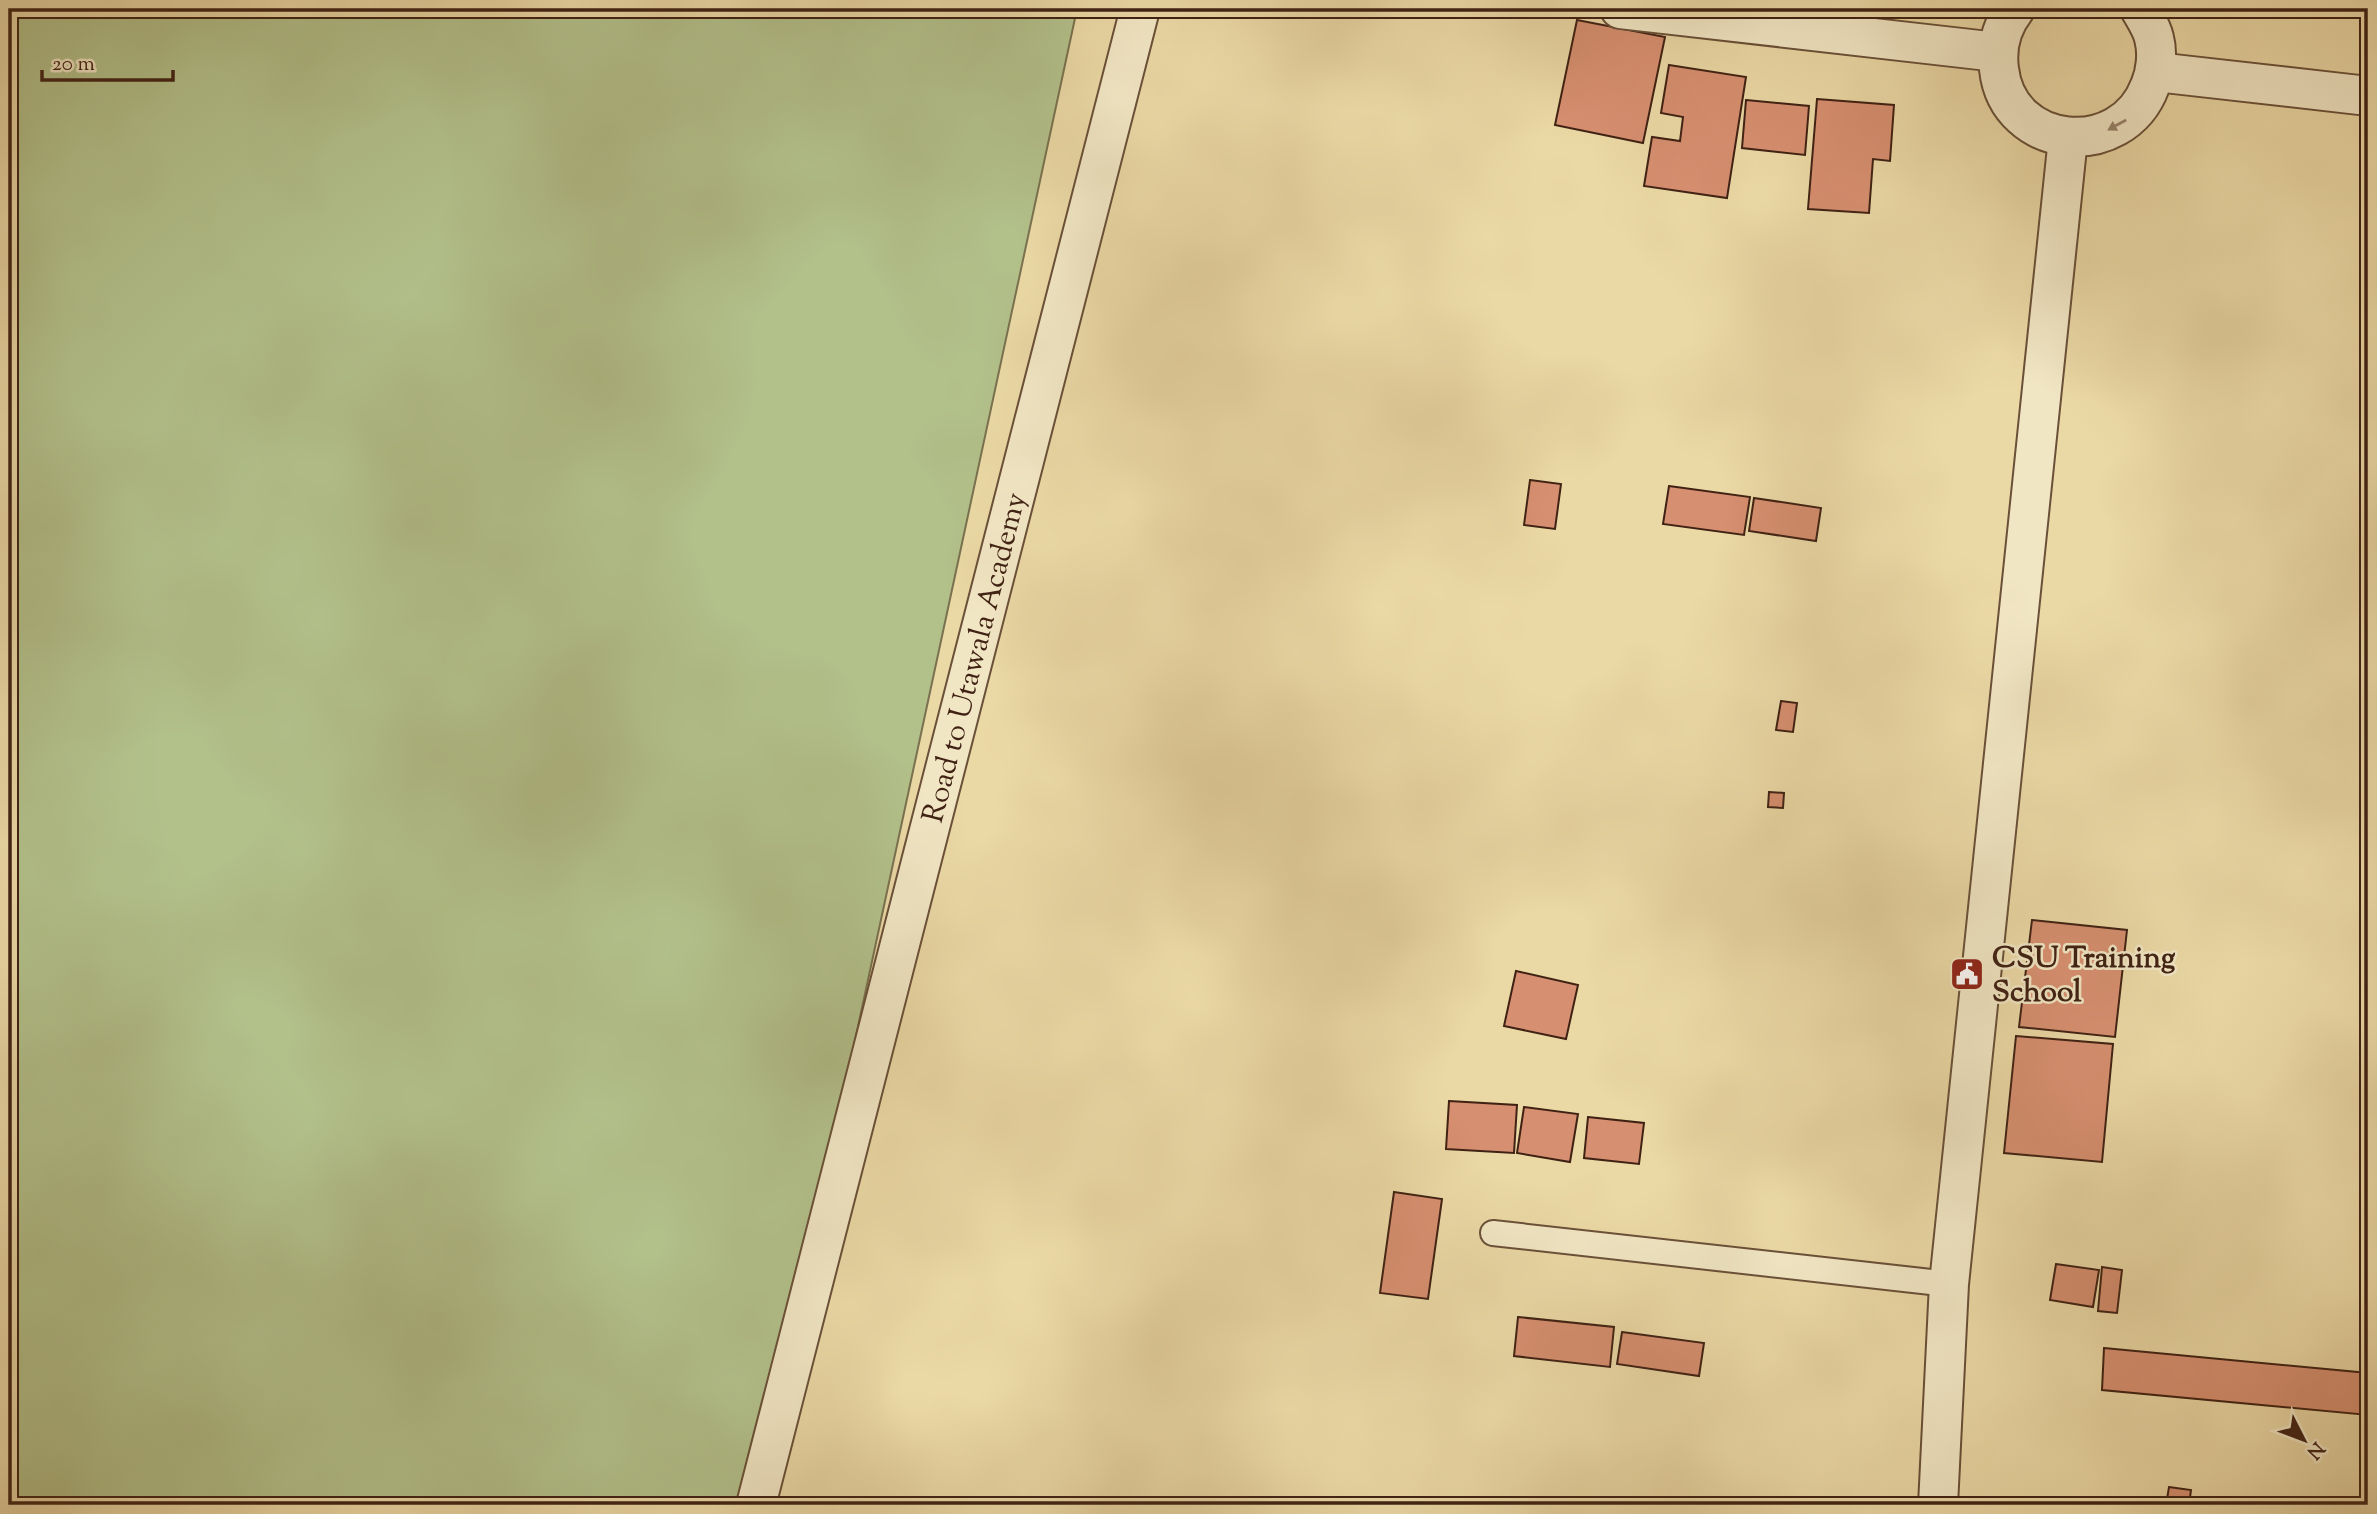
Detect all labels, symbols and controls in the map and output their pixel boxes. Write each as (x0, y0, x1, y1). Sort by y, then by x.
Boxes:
scale bar (42, 38, 173, 82)
text: 20 m (52, 50, 95, 80)
one-way arrow (2107, 119, 2126, 131)
street label: Road to Utawala Academy (913, 488, 1039, 828)
place label: CSU Training School (1992, 938, 2176, 1015)
public building icon: CSU Training School (1948, 955, 1986, 993)
north arrow (2268, 1406, 2338, 1476)
text: N (2300, 1435, 2330, 1464)

